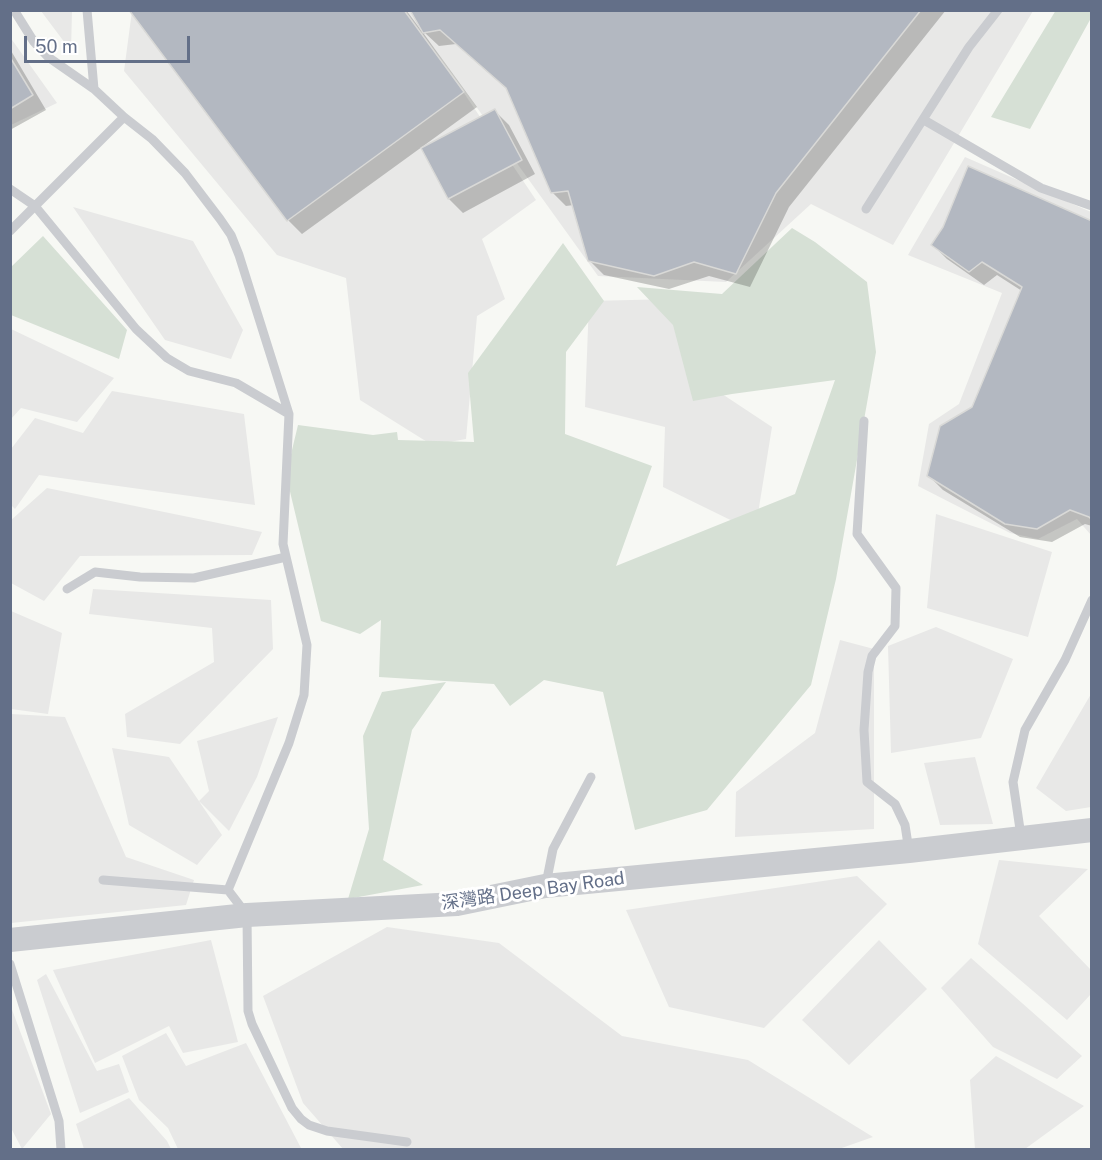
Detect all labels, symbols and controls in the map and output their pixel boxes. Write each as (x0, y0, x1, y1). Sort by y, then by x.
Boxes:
scale bar (27, 24, 194, 62)
text: 50 m (35, 36, 78, 57)
street label: 深灣路 Deep Bay Road (440, 867, 626, 915)

